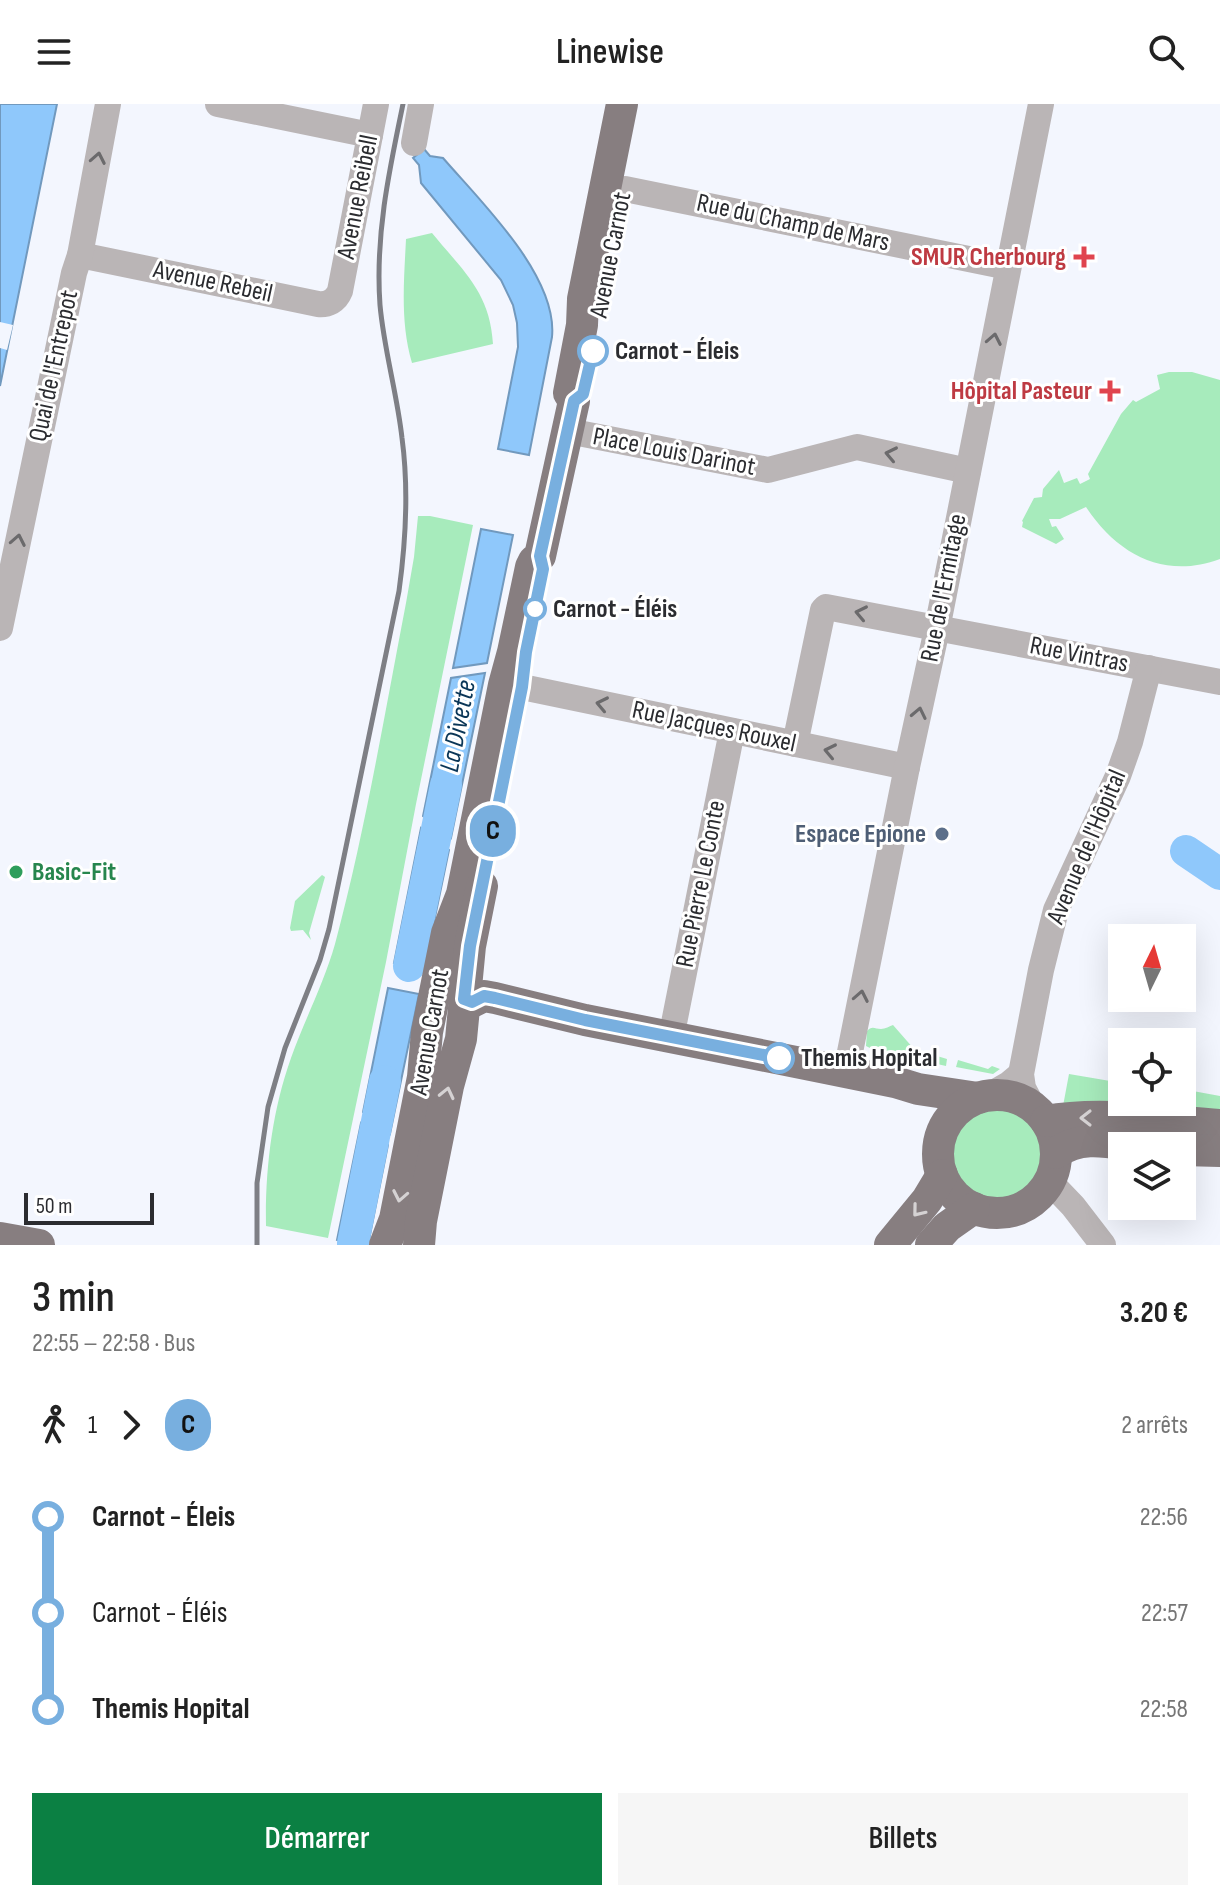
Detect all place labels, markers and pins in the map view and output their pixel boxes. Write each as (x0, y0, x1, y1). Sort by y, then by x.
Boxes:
place label: SMUR Cherbourg (911, 242, 1066, 273)
marker: SMUR Cherbourg (1073, 246, 1095, 268)
marker: Carnot - Éleis (578, 336, 608, 366)
place label: Carnot - Éleis (615, 336, 739, 367)
place label: Hôpital Pasteur (951, 376, 1092, 407)
marker: Hôpital Pasteur (1099, 380, 1121, 402)
place label: Carnot - Éléis (553, 594, 677, 625)
marker: Carnot - Éléis (524, 598, 546, 620)
place label: Espace Epione (795, 819, 926, 850)
marker: Espace Epione (933, 825, 951, 843)
place label: Basic-Fit (32, 857, 116, 888)
marker: Basic-Fit (7, 863, 25, 881)
marker: Themis Hopital (764, 1043, 794, 1073)
place label: Themis Hopital (801, 1043, 938, 1074)

